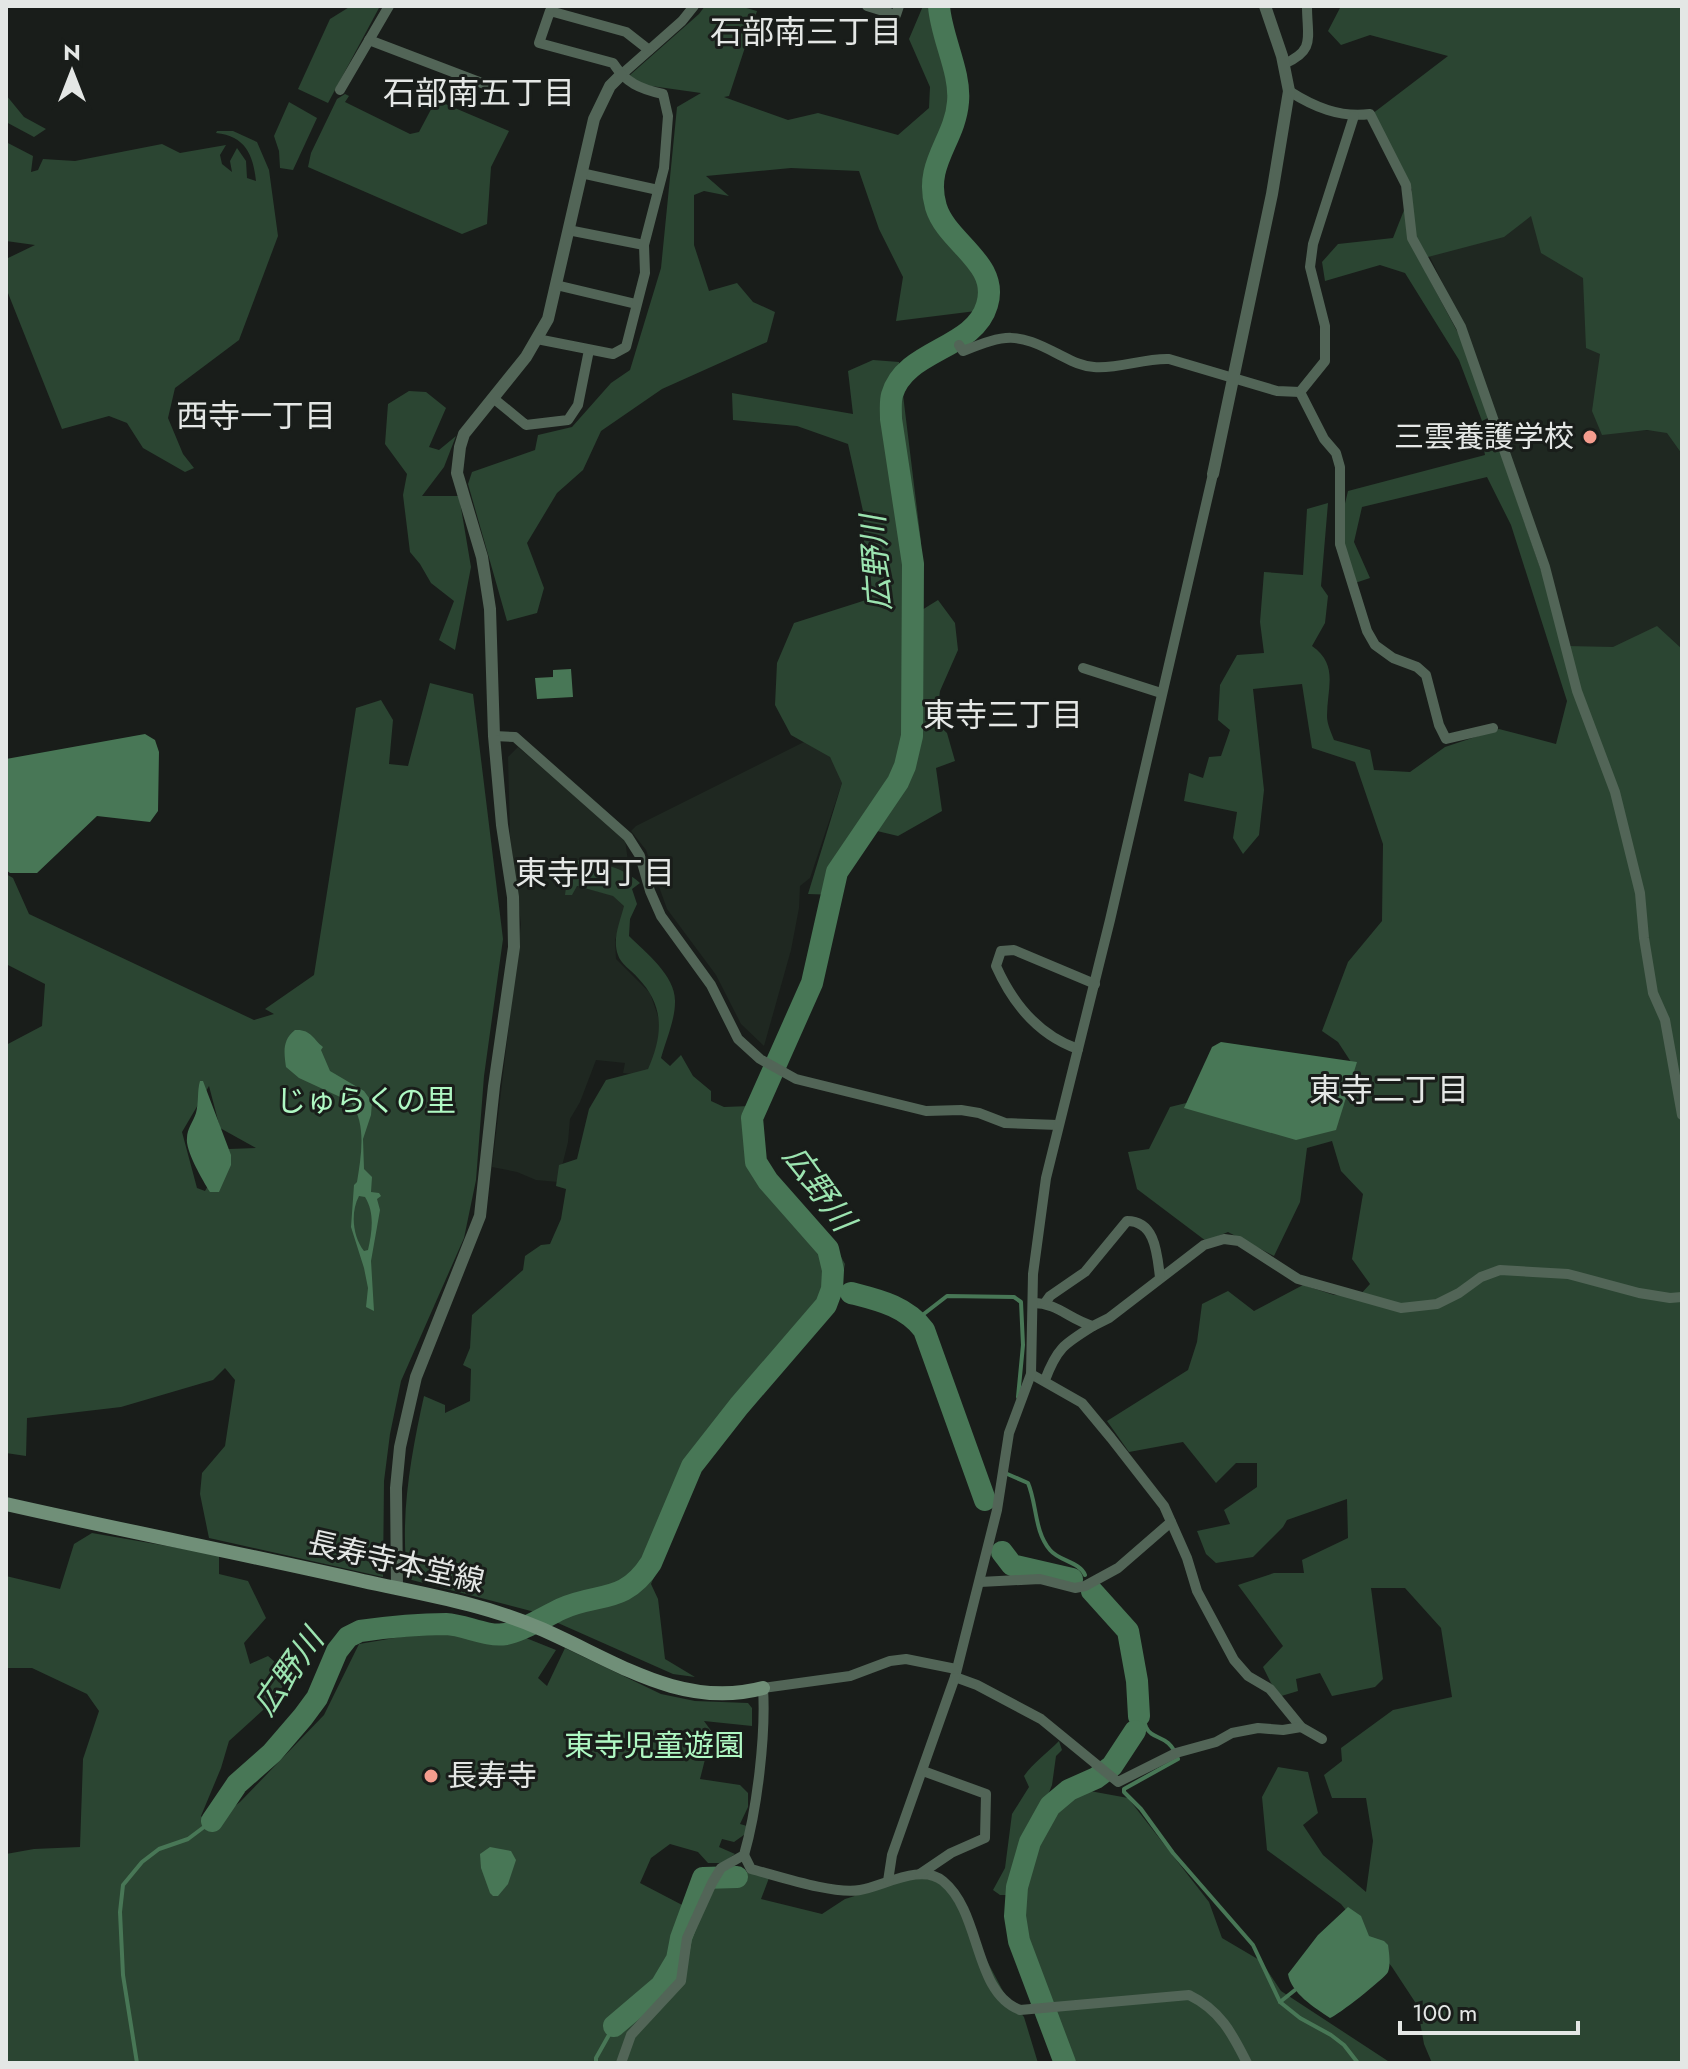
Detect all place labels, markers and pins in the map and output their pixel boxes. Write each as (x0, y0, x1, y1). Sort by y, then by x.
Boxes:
place label: 三雲養護学校 (1394, 415, 1574, 458)
marker: 三雲養護学校 (1581, 428, 1599, 446)
place label: 長寿寺 (447, 1754, 537, 1797)
marker: 長寿寺 (422, 1767, 440, 1785)

